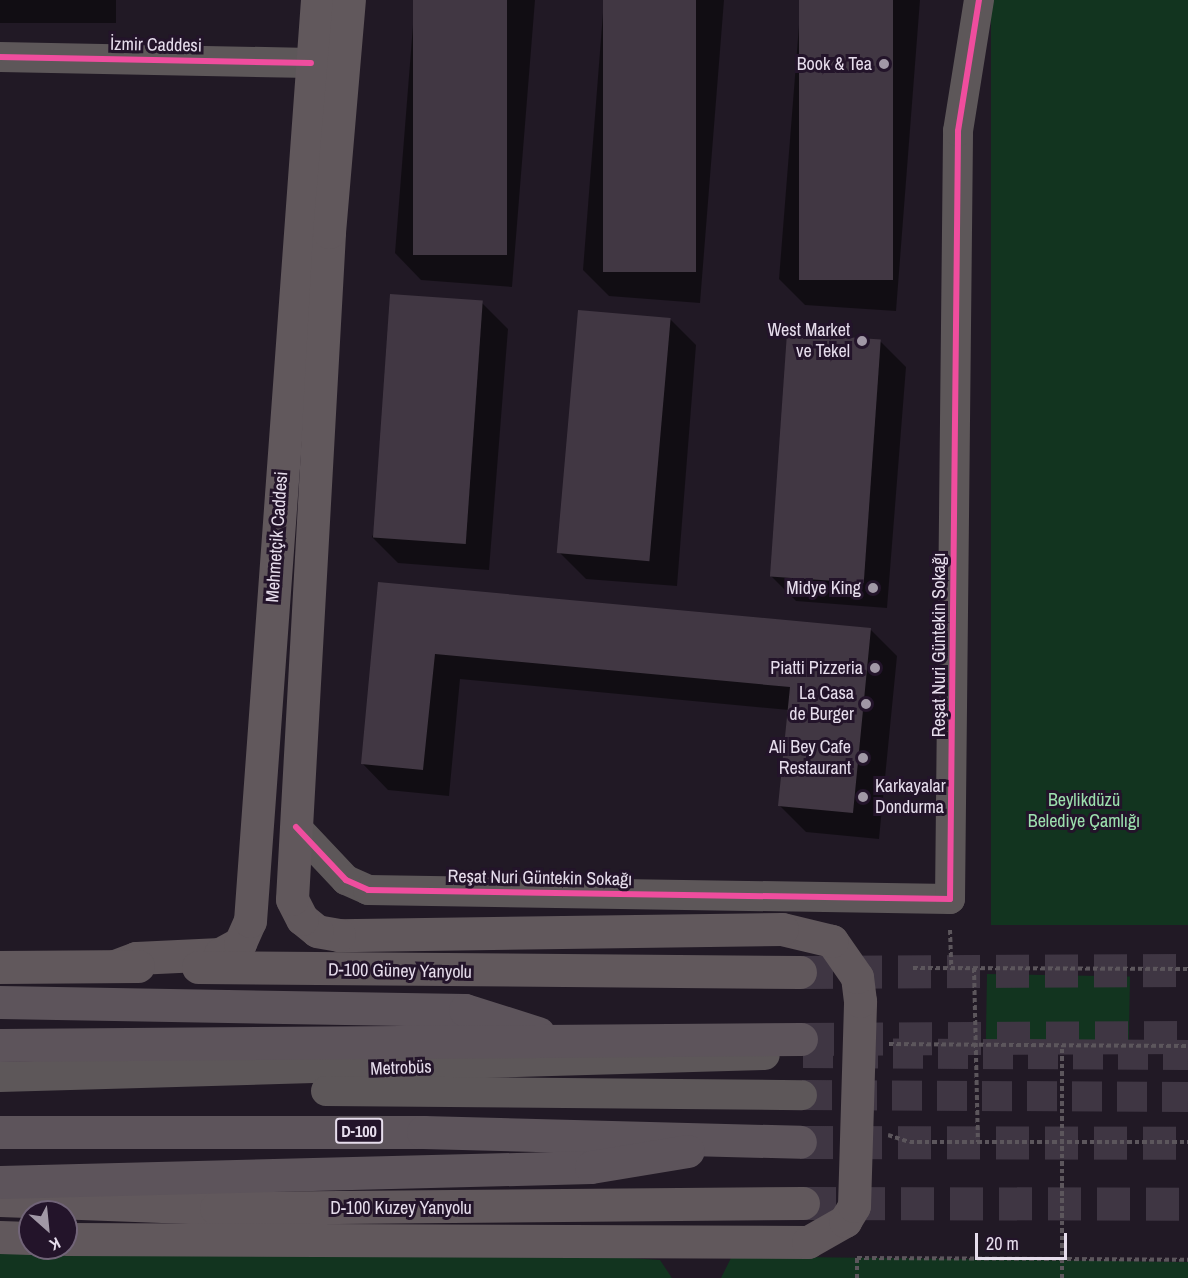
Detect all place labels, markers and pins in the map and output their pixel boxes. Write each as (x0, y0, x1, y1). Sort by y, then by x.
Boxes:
place label: Book & Tea (797, 53, 872, 75)
marker: Book & Tea (877, 57, 891, 71)
place label: West Market ve Tekel (767, 320, 850, 362)
marker: West Market ve Tekel (855, 334, 869, 348)
place label: Midye King (786, 577, 861, 599)
marker: Midye King (866, 581, 880, 595)
place label: Piatti Pizzeria (770, 657, 863, 679)
marker: Piatti Pizzeria (868, 661, 882, 675)
place label: La Casa de Burger (789, 683, 854, 726)
marker: La Casa de Burger (859, 697, 873, 711)
place label: Ali Bey Cafe Restaurant (769, 737, 851, 780)
marker: Ali Bey Cafe Restaurant (856, 751, 870, 765)
place label: Karkayalar Dondurma (875, 776, 946, 818)
marker: Karkayalar Dondurma (856, 790, 870, 804)

